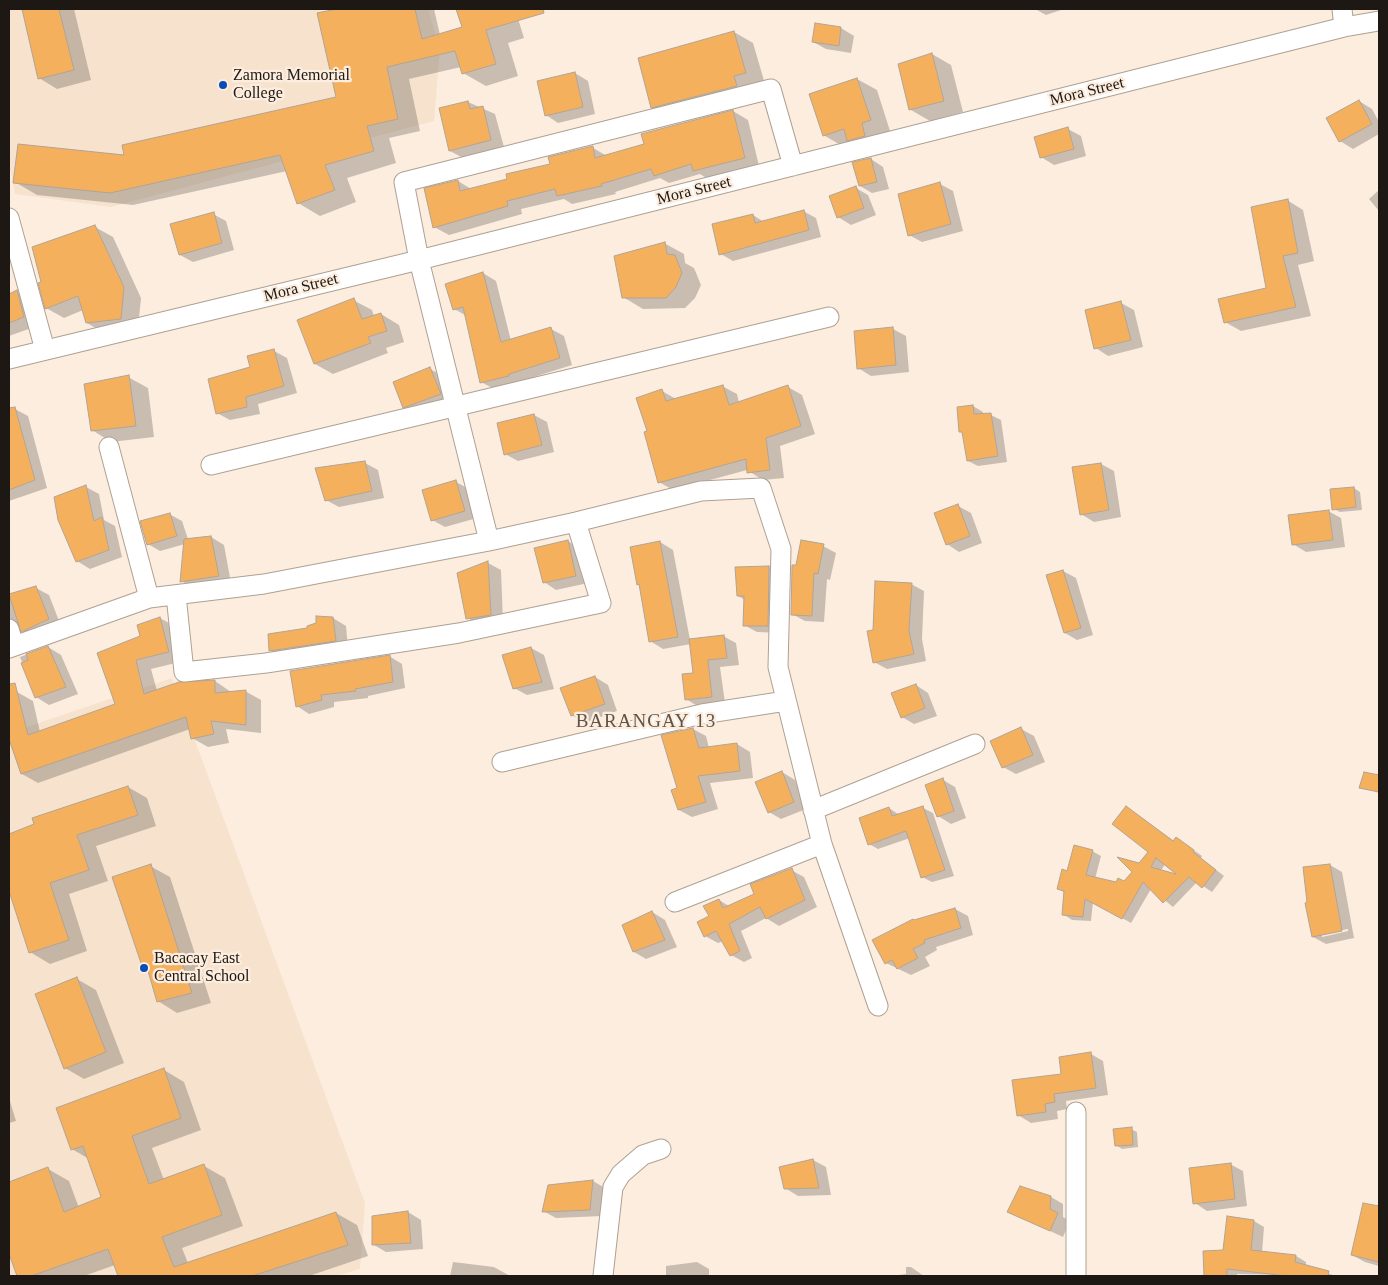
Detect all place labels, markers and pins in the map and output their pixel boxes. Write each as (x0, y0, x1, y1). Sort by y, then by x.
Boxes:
place label: Zamora Memorial College (233, 66, 350, 104)
marker: Zamora Memorial College (217, 79, 229, 91)
place label: Bacacay East Central School (154, 949, 250, 987)
marker: Bacacay East Central School (138, 962, 150, 974)

